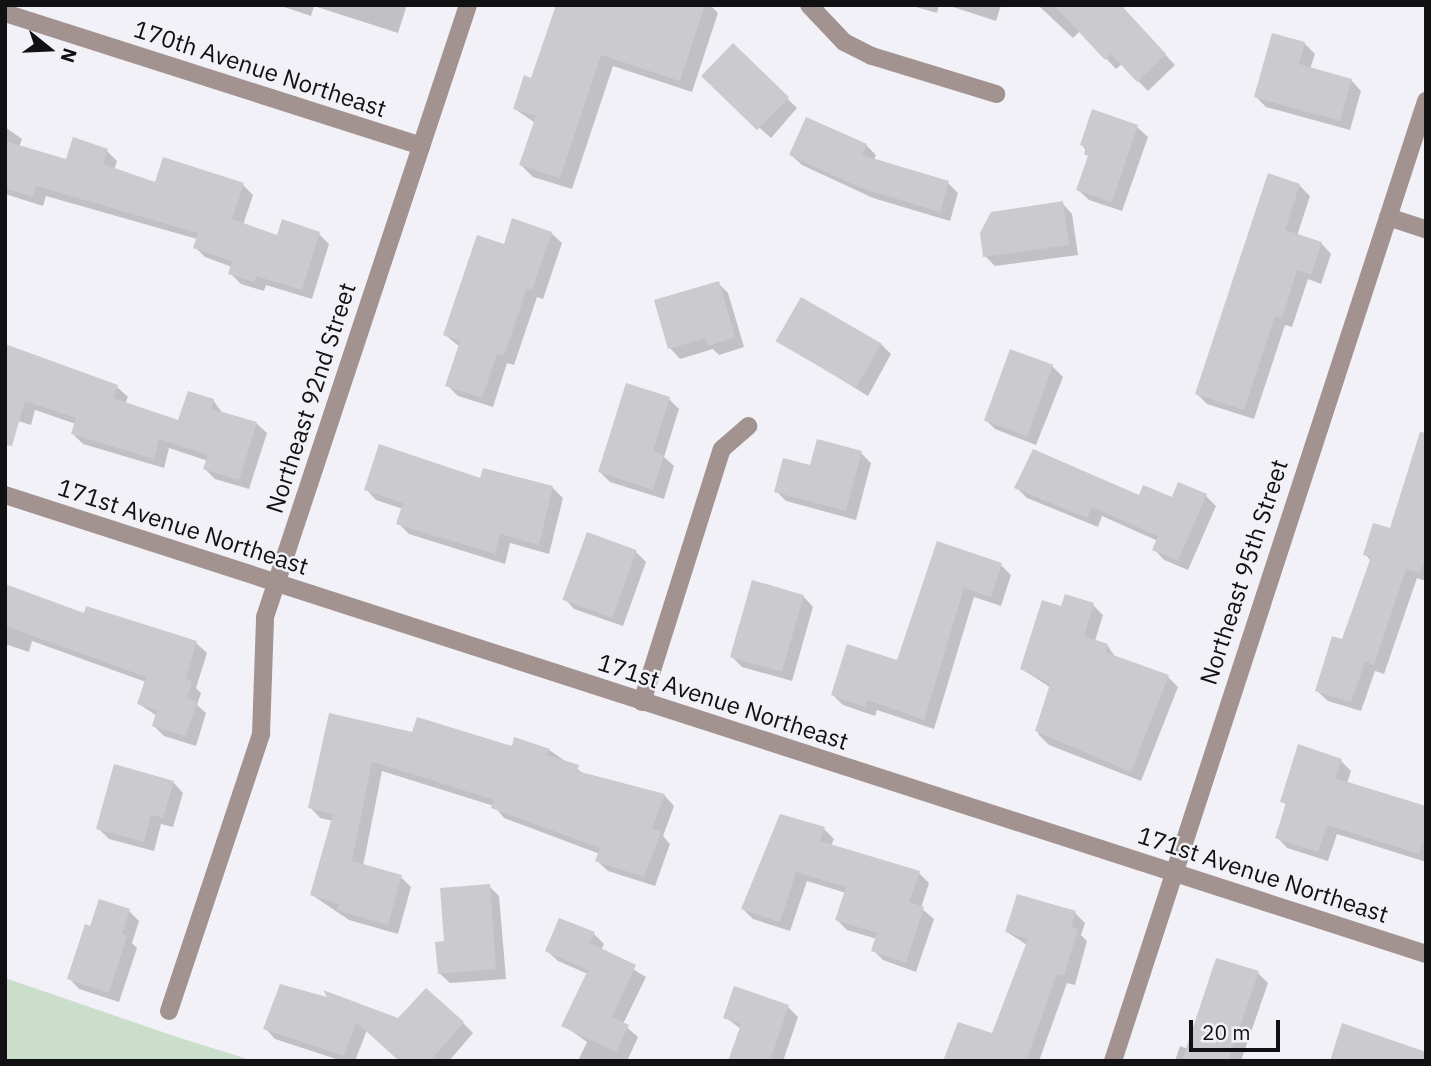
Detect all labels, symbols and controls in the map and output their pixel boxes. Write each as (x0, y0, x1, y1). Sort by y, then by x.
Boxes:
north arrow (14, 14, 84, 84)
street label: 170th Avenue Northeast (130, 15, 390, 123)
text: N (55, 45, 83, 66)
street label: Northeast 92nd Street (260, 279, 362, 517)
street label: Northeast 95th Street (1194, 456, 1294, 688)
street label: 171st Avenue Northeast (54, 473, 312, 581)
street label: 171st Avenue Northeast (594, 648, 852, 756)
street label: 171st Avenue Northeast (1134, 821, 1392, 929)
scale bar (1193, 1006, 1284, 1050)
text: 20 m (1202, 1018, 1251, 1046)

